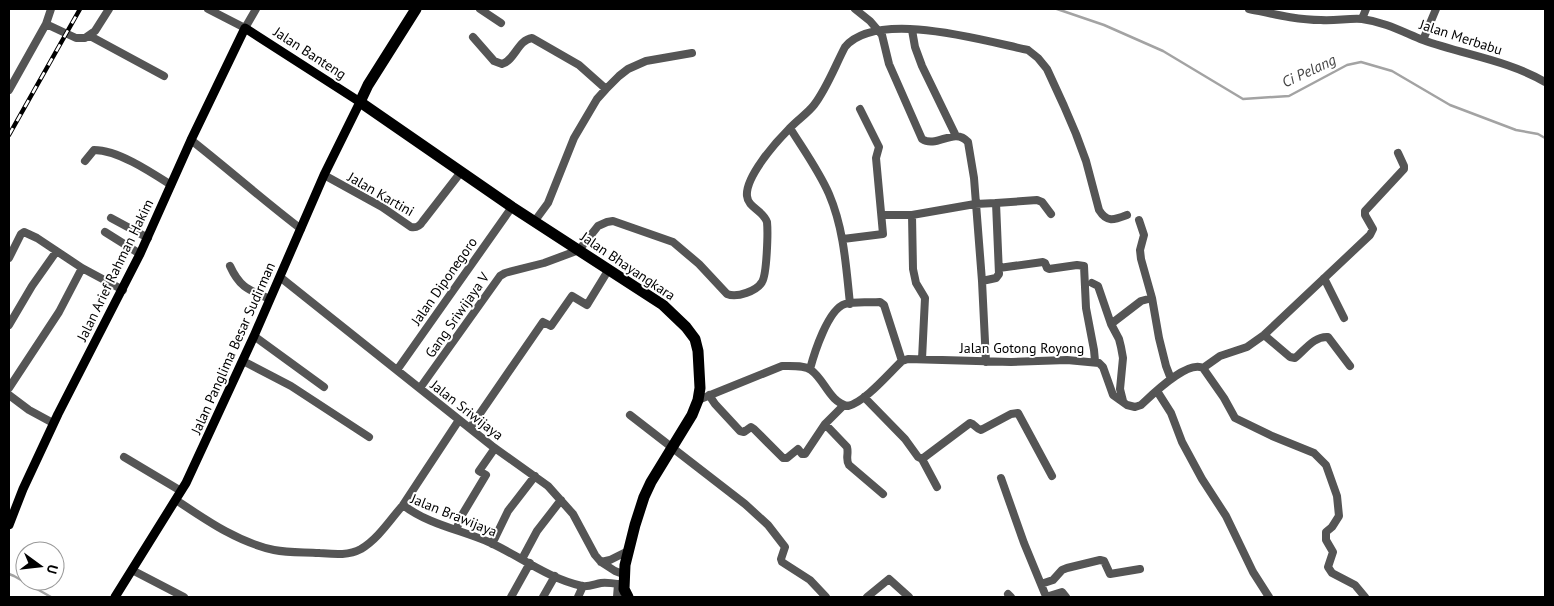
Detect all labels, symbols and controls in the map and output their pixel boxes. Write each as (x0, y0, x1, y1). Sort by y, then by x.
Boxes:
street label: Jalan Merbabu (1416, 15, 1505, 59)
street label: Jalan Banteng (269, 22, 350, 83)
water label: Ci Pelang (1279, 50, 1339, 91)
street label: Jalan Kartini (344, 167, 417, 220)
street label: Jalan Arief Rahman Hakim (72, 196, 157, 345)
street label: Jalan Bhayangkara (576, 227, 679, 304)
street label: Jalan Diponegoro (406, 234, 481, 329)
street label: Jalan Panglima Besar Sudirman (186, 259, 279, 438)
street label: Gang Sriwijaya V (421, 269, 493, 361)
street label: Jalan Gotong Royong (959, 339, 1084, 357)
street label: Jalan Sriwijaya (426, 375, 507, 444)
street label: Jalan Brawijaya (407, 489, 500, 541)
north arrow (15, 541, 65, 591)
text: U (43, 563, 62, 576)

